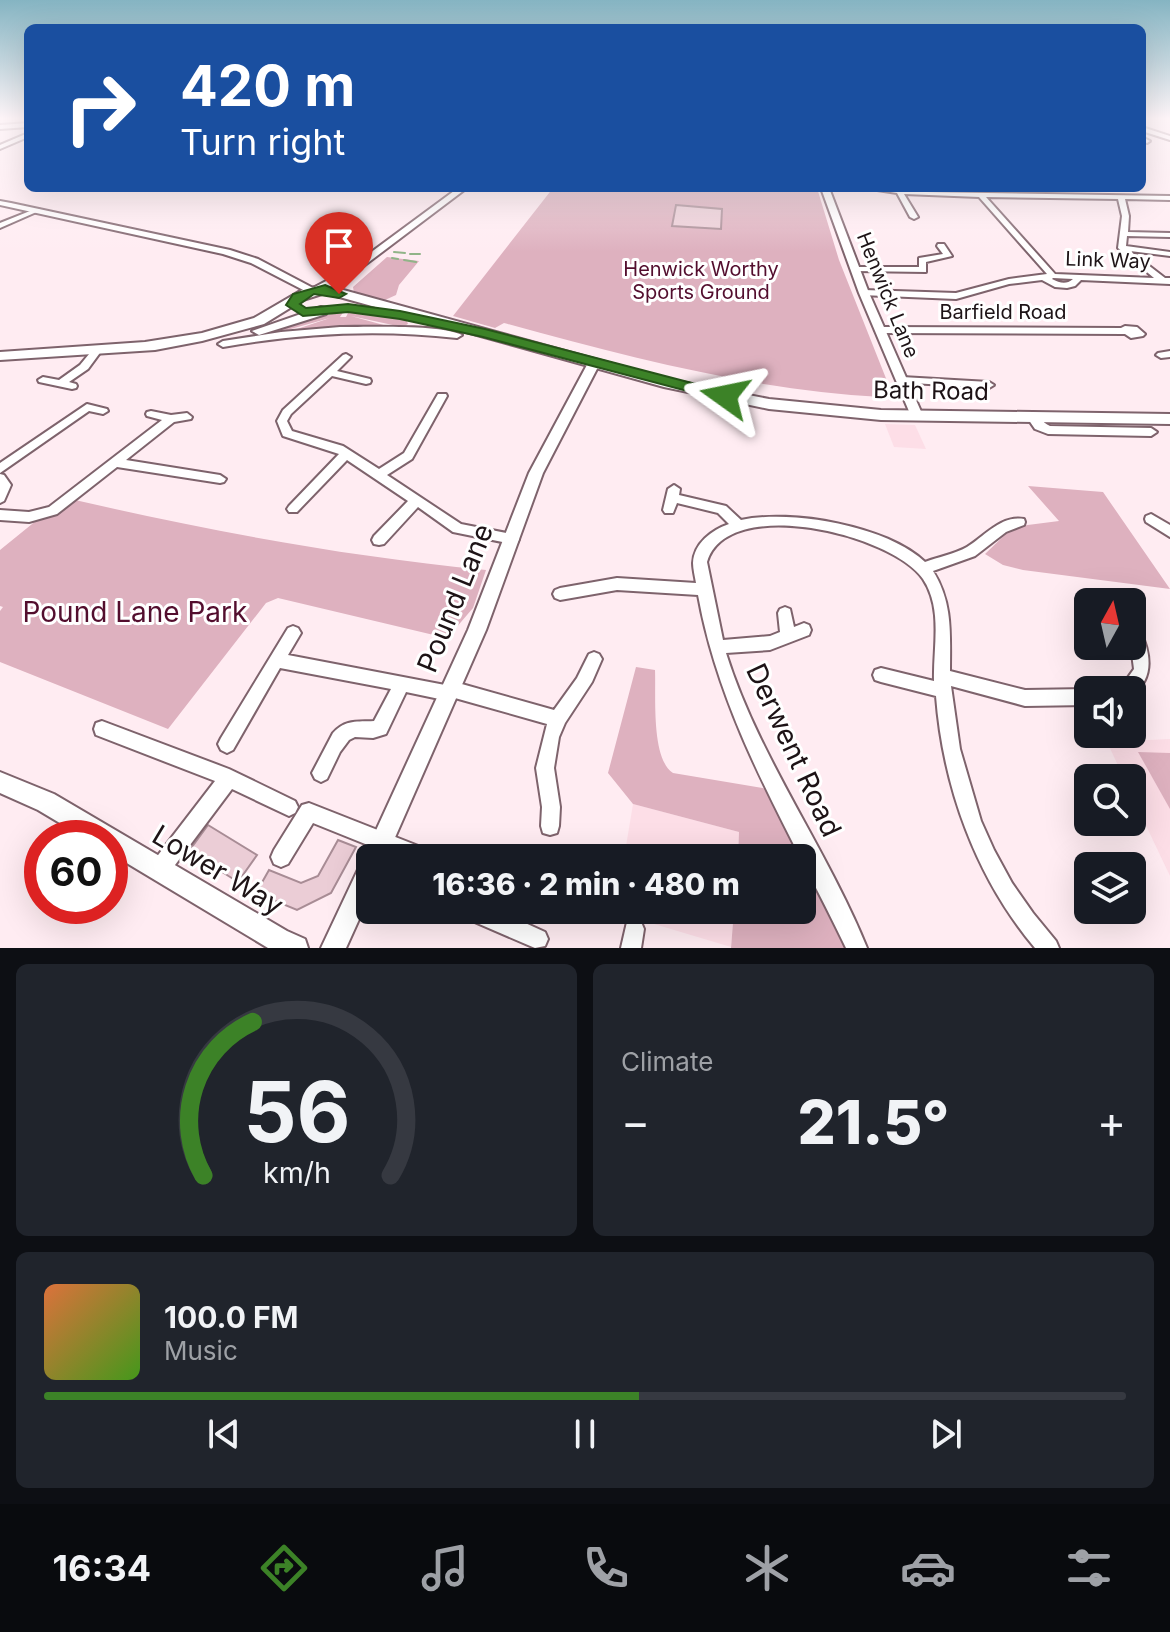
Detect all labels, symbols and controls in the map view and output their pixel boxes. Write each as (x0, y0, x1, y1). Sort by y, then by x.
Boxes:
text: 420 m (180, 52, 355, 120)
icon: right (48, 56, 152, 160)
text: Turn right (180, 120, 345, 164)
pin (305, 212, 373, 294)
icon: arrive (317, 224, 361, 268)
street label: Henwick Lane (852, 229, 924, 361)
street label: Link Way (1065, 247, 1151, 273)
park label: Henwick Worthy Sports Ground (623, 257, 779, 304)
street label: Barfield Road (939, 300, 1067, 324)
position arrow (683, 354, 767, 438)
street label: Bath Road (873, 375, 989, 406)
street label: Pound Lane (410, 519, 500, 677)
north arrow (1074, 588, 1146, 660)
map controls (1074, 588, 1146, 924)
park label: Pound Lane Park (23, 595, 247, 629)
street label: Derwent Road (739, 658, 849, 842)
button: sound (1074, 676, 1146, 748)
button: search (1074, 764, 1146, 836)
street label: Lower Way (146, 818, 290, 922)
speed limit sign: 60 (24, 820, 128, 924)
button: layers (1074, 852, 1146, 924)
text: 16:36 · 2 min · 480 m (432, 866, 740, 902)
text: Climate (621, 1046, 713, 1077)
text: 56 (243, 1061, 350, 1162)
text: 21.5° (797, 1086, 950, 1158)
text: − (621, 1095, 650, 1149)
text: + (1097, 1095, 1126, 1149)
text: km/h (263, 1155, 330, 1190)
text: 100.0 FM (164, 1299, 299, 1335)
text: Music (164, 1335, 238, 1366)
icon: previous (202, 1412, 246, 1456)
icon: pause (563, 1412, 607, 1456)
icon: next (924, 1412, 968, 1456)
icon: directions (256, 1540, 312, 1596)
icon: music (417, 1540, 473, 1596)
icon: phone (578, 1540, 634, 1596)
icon: climate (739, 1540, 795, 1596)
icon: car (900, 1540, 956, 1596)
icon: filters (1061, 1540, 1117, 1596)
text: 16:34 (53, 1546, 151, 1590)

